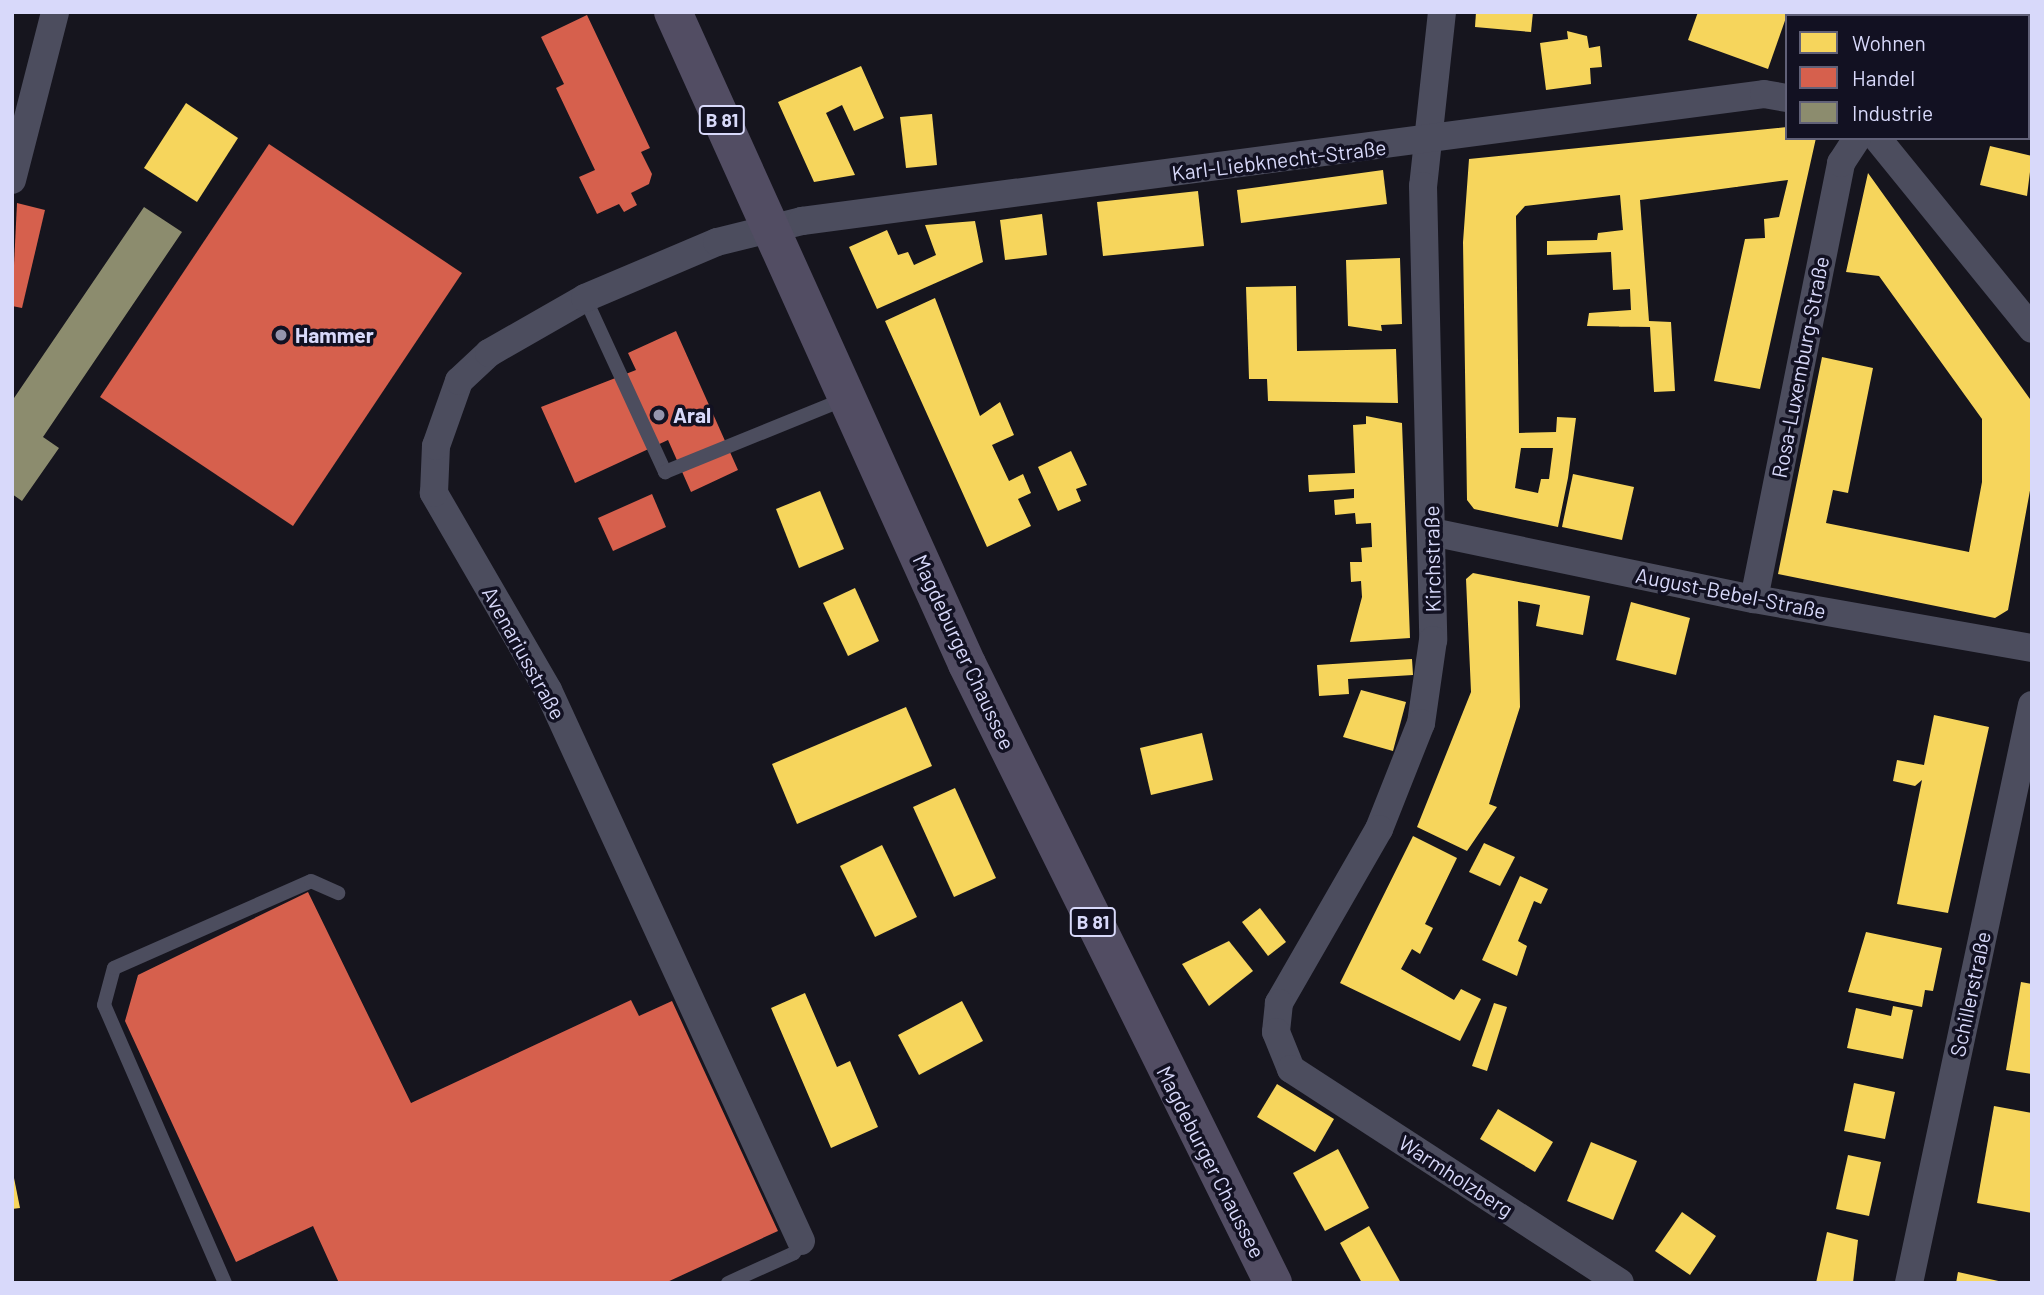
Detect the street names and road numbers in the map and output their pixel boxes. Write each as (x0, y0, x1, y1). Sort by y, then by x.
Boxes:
road number: B 81 (698, 104, 746, 136)
street label: Karl-Liebknecht-Straße (1170, 134, 1388, 186)
street label: Rosa-Luxemburg-Straße (1766, 254, 1834, 480)
street label: Kirchstraße (1418, 505, 1446, 613)
street label: Magdeburger Chaussee (908, 550, 1020, 754)
street label: August-Bebel-Straße (1634, 562, 1828, 624)
street label: Avenariusstraße (477, 582, 571, 724)
road number: B 81 (1068, 906, 1118, 938)
street label: Schillerstraße (1944, 929, 1996, 1059)
street label: Magdeburger Chaussee (1152, 1062, 1270, 1262)
street label: Warmholzberg (1394, 1130, 1518, 1222)

